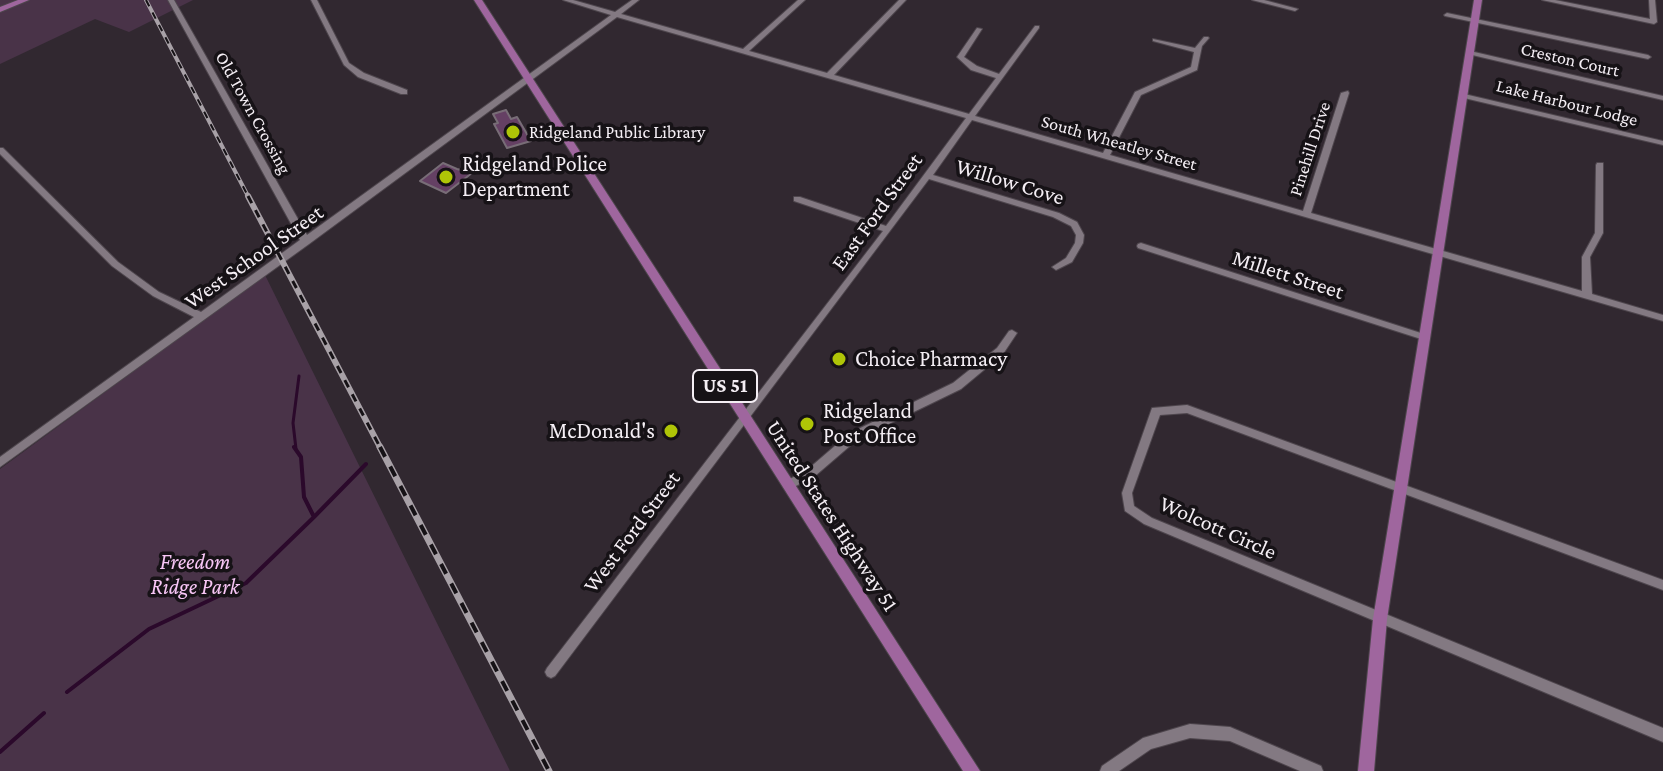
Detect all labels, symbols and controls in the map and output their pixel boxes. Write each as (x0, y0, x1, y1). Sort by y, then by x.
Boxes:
street label: Creston Court (1518, 38, 1622, 82)
street label: Old Town Crossing (210, 48, 296, 178)
street label: Lake Harbour Lodge (1494, 75, 1640, 131)
street label: Pinehill Drive (1285, 99, 1335, 199)
street label: South Wheatley Street (1039, 110, 1199, 176)
place label: Ridgeland Public Library (529, 121, 705, 143)
marker: Ridgeland Public Library (504, 123, 522, 141)
street label: East Ford Street (826, 148, 928, 276)
place label: Ridgeland Police Department (462, 151, 607, 202)
street label: Willow Cove (953, 153, 1067, 211)
marker: Ridgeland Police Department (437, 168, 455, 186)
street label: West School Street (180, 199, 328, 315)
street label: Millett Street (1229, 245, 1347, 305)
place label: Choice Pharmacy (855, 346, 1007, 372)
marker: Choice Pharmacy (830, 350, 848, 368)
road number: US 51 (693, 370, 757, 402)
place label: Ridgeland Post Office (823, 398, 916, 450)
marker: Ridgeland Post Office (798, 415, 816, 433)
street label: United States Highway 51 (760, 416, 904, 616)
place label: McDonald's (549, 418, 655, 444)
marker: McDonald's (662, 422, 680, 440)
street label: West Ford Street (578, 466, 686, 598)
street label: Wolcott Circle (1155, 490, 1281, 566)
park label: Freedom Ridge Park (151, 549, 239, 600)

